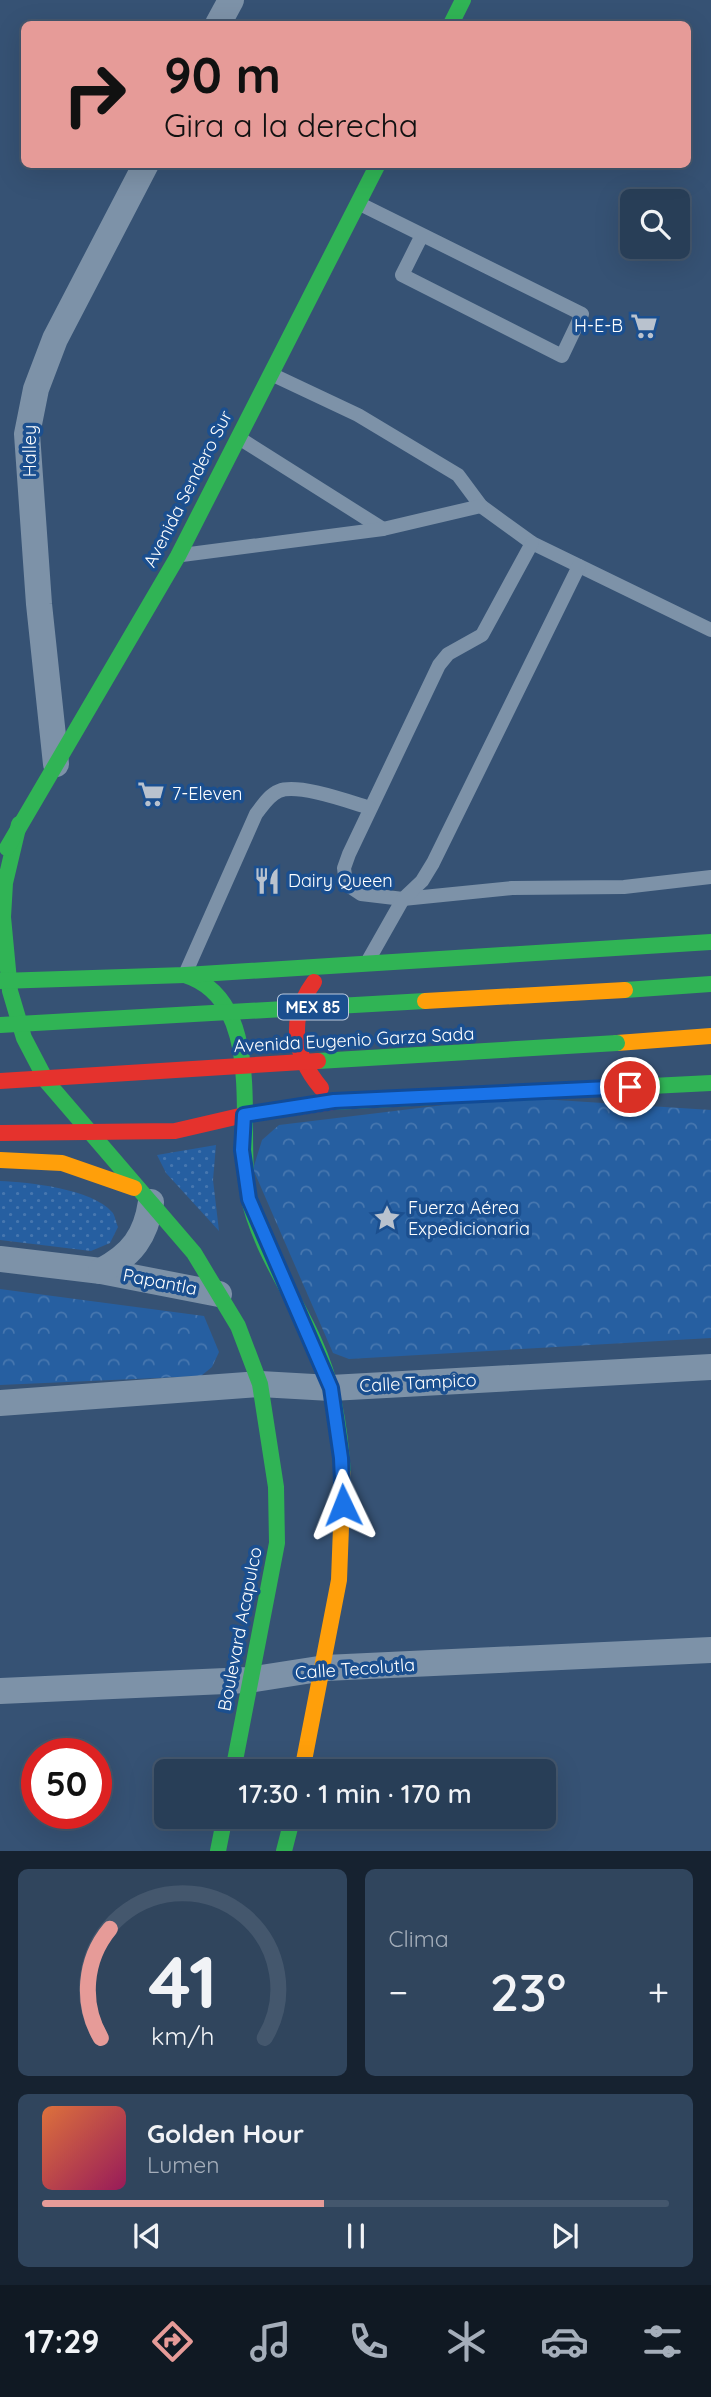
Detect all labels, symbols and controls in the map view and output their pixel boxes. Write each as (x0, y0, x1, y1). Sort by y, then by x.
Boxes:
text: 90 m (164, 44, 281, 105)
icon: right (49, 49, 140, 140)
text: Gira a la derecha (164, 105, 418, 145)
map controls (620, 189, 690, 259)
button: search (620, 189, 690, 259)
supermarket icon: H-E-B (629, 311, 659, 341)
place label: H-E-B (574, 314, 623, 337)
street label: Avenida Sendero Sur (138, 406, 237, 571)
street label: Halley (18, 425, 41, 477)
supermarket icon: 7-Eleven (136, 779, 166, 809)
place label: 7-Eleven (172, 782, 243, 805)
restaurant icon: Dairy Queen (252, 866, 282, 896)
place label: Dairy Queen (288, 869, 393, 892)
road number: MEX 85 (278, 995, 348, 1020)
street label: Avenida Eugenio Garza Sada (233, 1022, 475, 1057)
pin (600, 1057, 660, 1117)
icon: arrive (611, 1068, 649, 1106)
place label: Fuerza Aérea Expedicionaria (408, 1196, 530, 1240)
place icon: Fuerza Aérea Expedicionaria (372, 1203, 402, 1233)
street label: Papantla (121, 1263, 199, 1300)
street label: Calle Tampico (359, 1368, 477, 1397)
position arrow (306, 1468, 380, 1542)
street label: Boulevard Acapulco (212, 1545, 267, 1713)
street label: Calle Tecolutla (294, 1653, 416, 1684)
speed limit sign: 50 (21, 1738, 112, 1829)
text: 17:30 · 1 min · 170 m (238, 1777, 472, 1810)
text: Clima (389, 1924, 449, 1953)
text: 41 (148, 1936, 217, 2027)
text: 23° (490, 1959, 566, 2024)
text: − (389, 1968, 408, 2016)
text: + (648, 1968, 669, 2016)
text: km/h (151, 2020, 214, 2051)
text: Golden Hour (147, 2117, 304, 2150)
text: Lumen (147, 2150, 220, 2179)
icon: previous (128, 2217, 166, 2255)
icon: pause (337, 2217, 375, 2255)
icon: next (546, 2217, 584, 2255)
icon: directions (148, 2317, 197, 2366)
icon: music (246, 2317, 295, 2366)
icon: phone (344, 2317, 393, 2366)
icon: climate (442, 2317, 491, 2366)
icon: car (540, 2317, 589, 2366)
icon: filters (638, 2317, 687, 2366)
text: 17:29 (24, 2321, 100, 2361)

